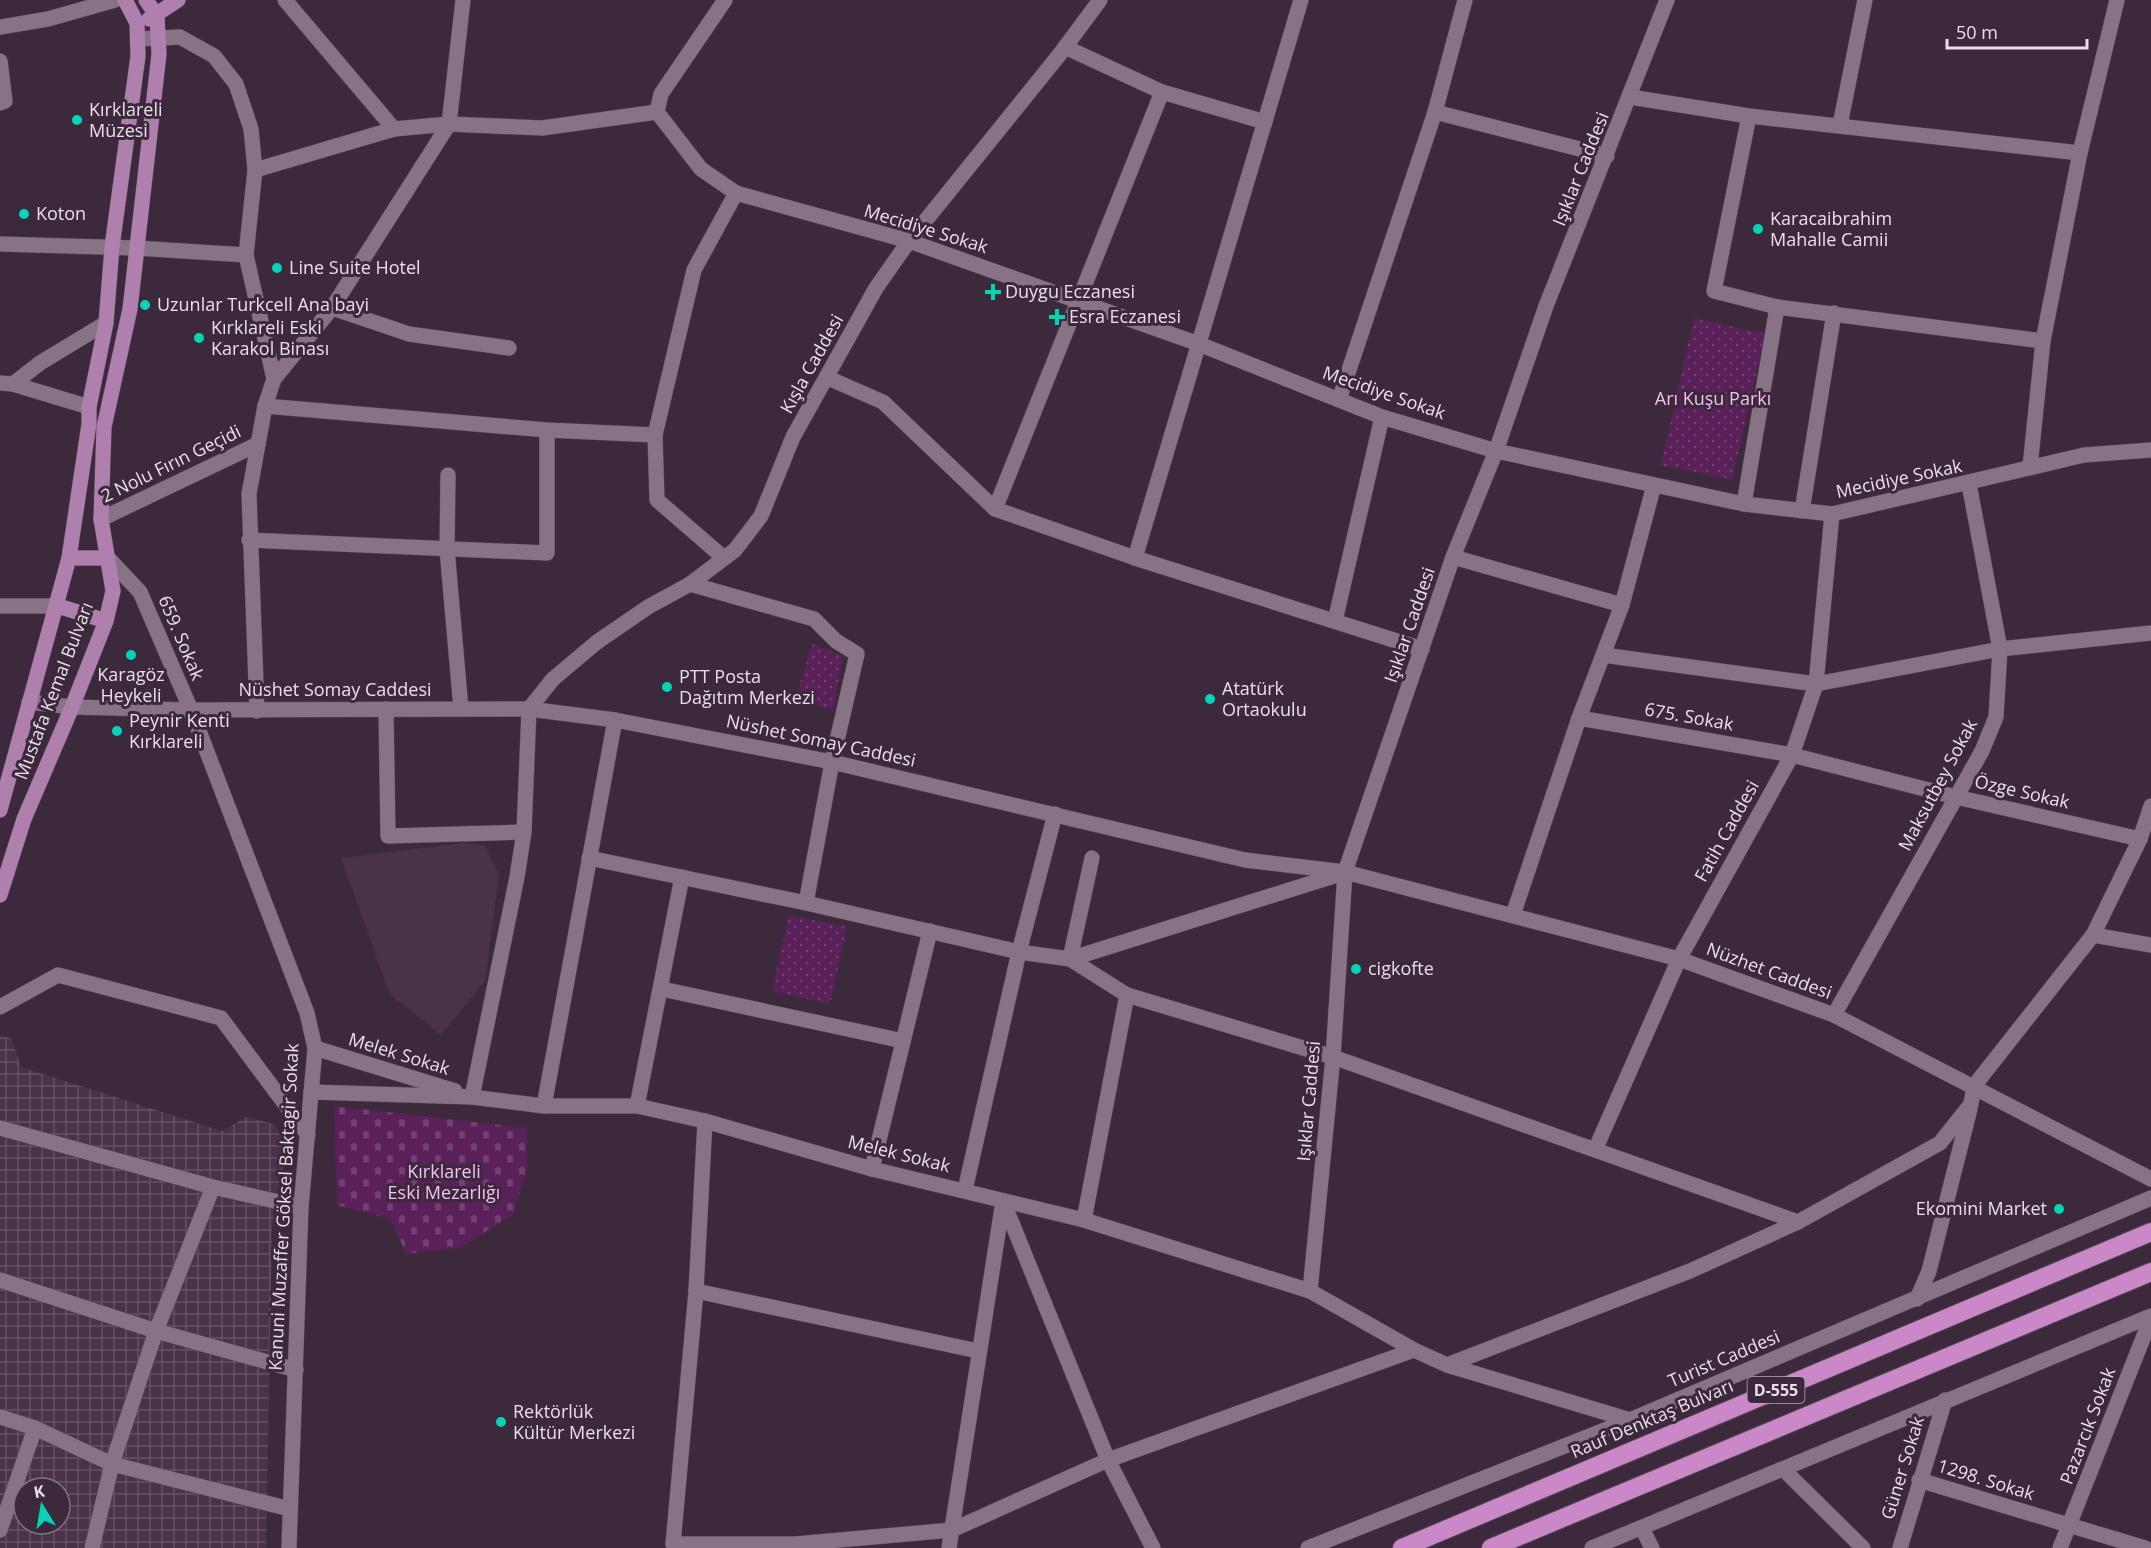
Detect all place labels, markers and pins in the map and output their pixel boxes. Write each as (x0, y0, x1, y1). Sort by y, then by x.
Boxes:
place label: Kırklareli Müzesi (89, 97, 162, 142)
marker: Kırklareli Müzesi (70, 113, 84, 127)
place label: Koton (36, 201, 86, 225)
place label: Karacaibrahim Mahalle Camii (1770, 206, 1892, 251)
marker: Koton (17, 207, 31, 221)
marker: Karacaibrahim Mahalle Camii (1751, 222, 1765, 236)
place label: Line Suite Hotel (289, 255, 421, 279)
marker: Line Suite Hotel (270, 261, 284, 275)
place label: Duygu Eczanesi (1005, 279, 1135, 303)
marker: Duygu Eczanesi (986, 285, 1000, 299)
place label: Uzunlar Turkcell Ana bayi (157, 292, 369, 316)
marker: Uzunlar Turkcell Ana bayi (138, 298, 152, 312)
place label: Esra Eczanesi (1069, 304, 1181, 328)
marker: Esra Eczanesi (1050, 310, 1064, 324)
place label: Kırklareli Eski Karakol Binası (211, 315, 329, 360)
marker: Kırklareli Eski Karakol Binası (192, 331, 206, 345)
marker: Karagöz Heykeli (124, 648, 138, 662)
place label: Karagöz Heykeli (97, 662, 165, 707)
place label: PTT Posta Dağıtım Merkezi (679, 664, 815, 709)
place label: Atatürk Ortaokulu (1222, 676, 1307, 721)
marker: PTT Posta Dağıtım Merkezi (660, 680, 674, 694)
marker: Atatürk Ortaokulu (1203, 692, 1217, 706)
place label: Peynir Kenti Kırklareli (129, 708, 230, 753)
marker: Peynir Kenti Kırklareli (110, 724, 124, 738)
place label: cigkofte (1368, 956, 1434, 980)
marker: cigkofte (1349, 962, 1363, 976)
place label: Ekomini Market (1916, 1196, 2047, 1220)
marker: Ekomini Market (2052, 1202, 2066, 1216)
place label: Rektörlük Kültür Merkezi (513, 1399, 635, 1444)
marker: Rektörlük Kültür Merkezi (494, 1415, 508, 1429)

